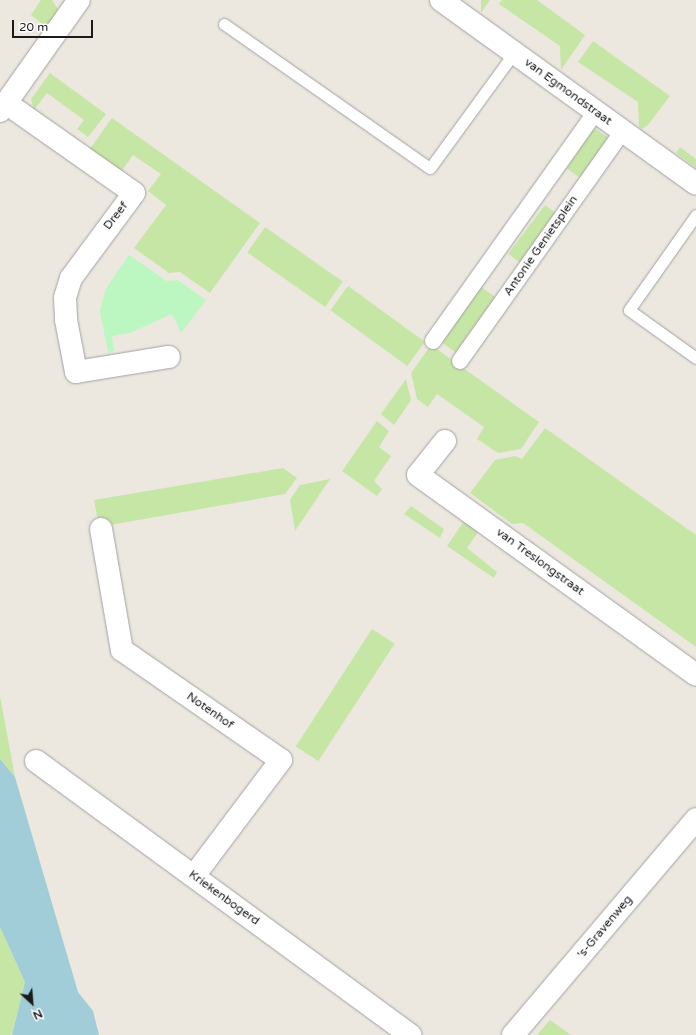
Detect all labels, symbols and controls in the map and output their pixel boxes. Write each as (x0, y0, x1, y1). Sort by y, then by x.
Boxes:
scale bar (14, 12, 95, 38)
text: 20 m (19, 20, 48, 34)
street label: van Egmondstraat (521, 55, 615, 129)
street label: Antonie Genietsplein (501, 193, 581, 299)
street label: Dreef (101, 199, 131, 233)
street label: van Treslongstraat (493, 525, 587, 599)
street label: Notenhof (184, 689, 236, 733)
street label: Kriekenbogerd (186, 867, 262, 929)
street label: 's-Gravenweg (575, 893, 635, 961)
north arrow (12, 983, 52, 1023)
text: N (31, 1006, 44, 1022)

